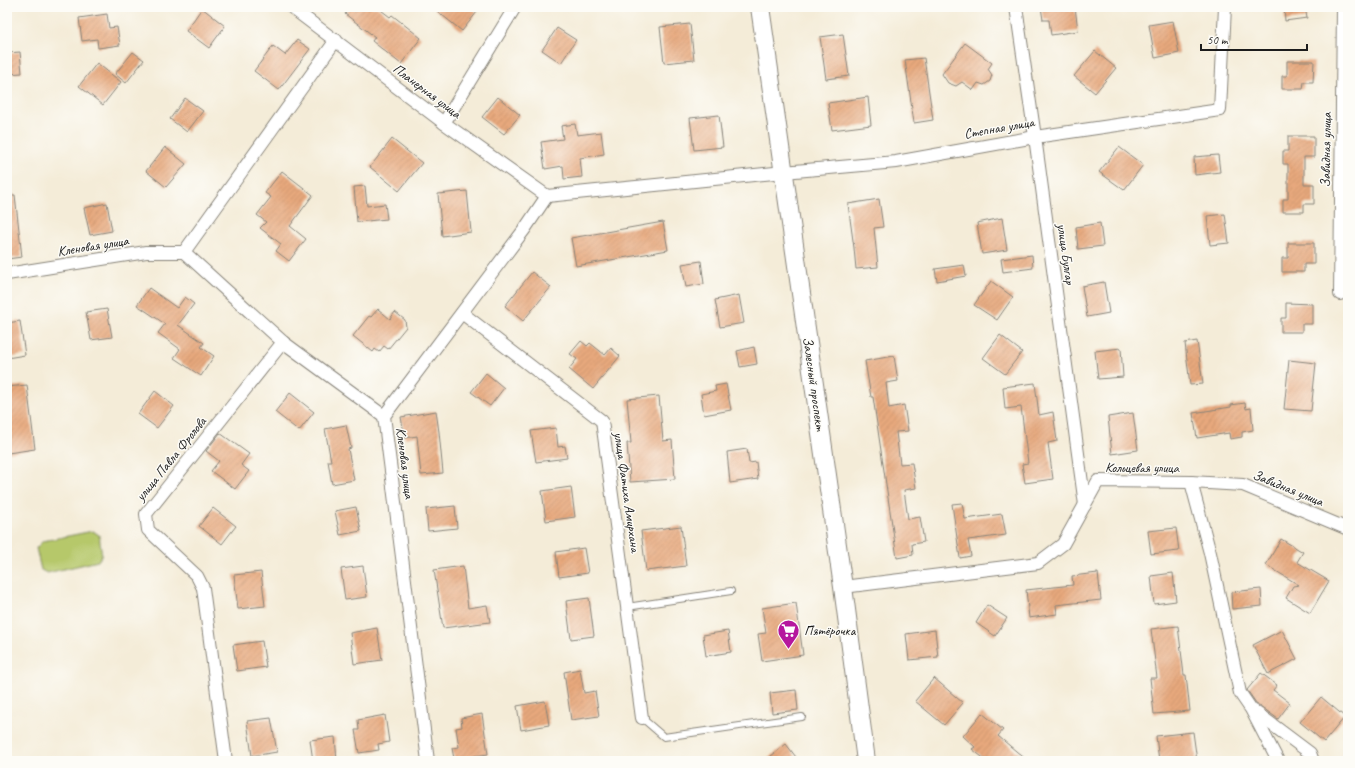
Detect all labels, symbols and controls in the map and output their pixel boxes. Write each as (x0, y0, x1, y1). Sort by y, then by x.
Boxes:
scale bar (1201, 26, 1307, 52)
text: 50 m (1207, 32, 1229, 48)
street label: Планерная улица (390, 60, 465, 123)
street label: Завидная улица (1317, 112, 1335, 188)
street label: Степная улица (963, 113, 1037, 143)
street label: улица Булгар (1053, 221, 1079, 286)
street label: Кленовая улица (56, 232, 131, 260)
street label: Залесный проспект (799, 336, 829, 433)
street label: улица Павла Фролова (131, 413, 211, 505)
street label: Кленовая улица (392, 426, 418, 500)
street label: улица Фатиха Амирхана (610, 430, 644, 554)
street label: Кольцевая улица (1105, 459, 1180, 476)
street label: Завидная улица (1250, 466, 1327, 510)
supermarket icon: Пятёрочка (776, 617, 802, 650)
place label: Пятёрочка (804, 622, 857, 639)

